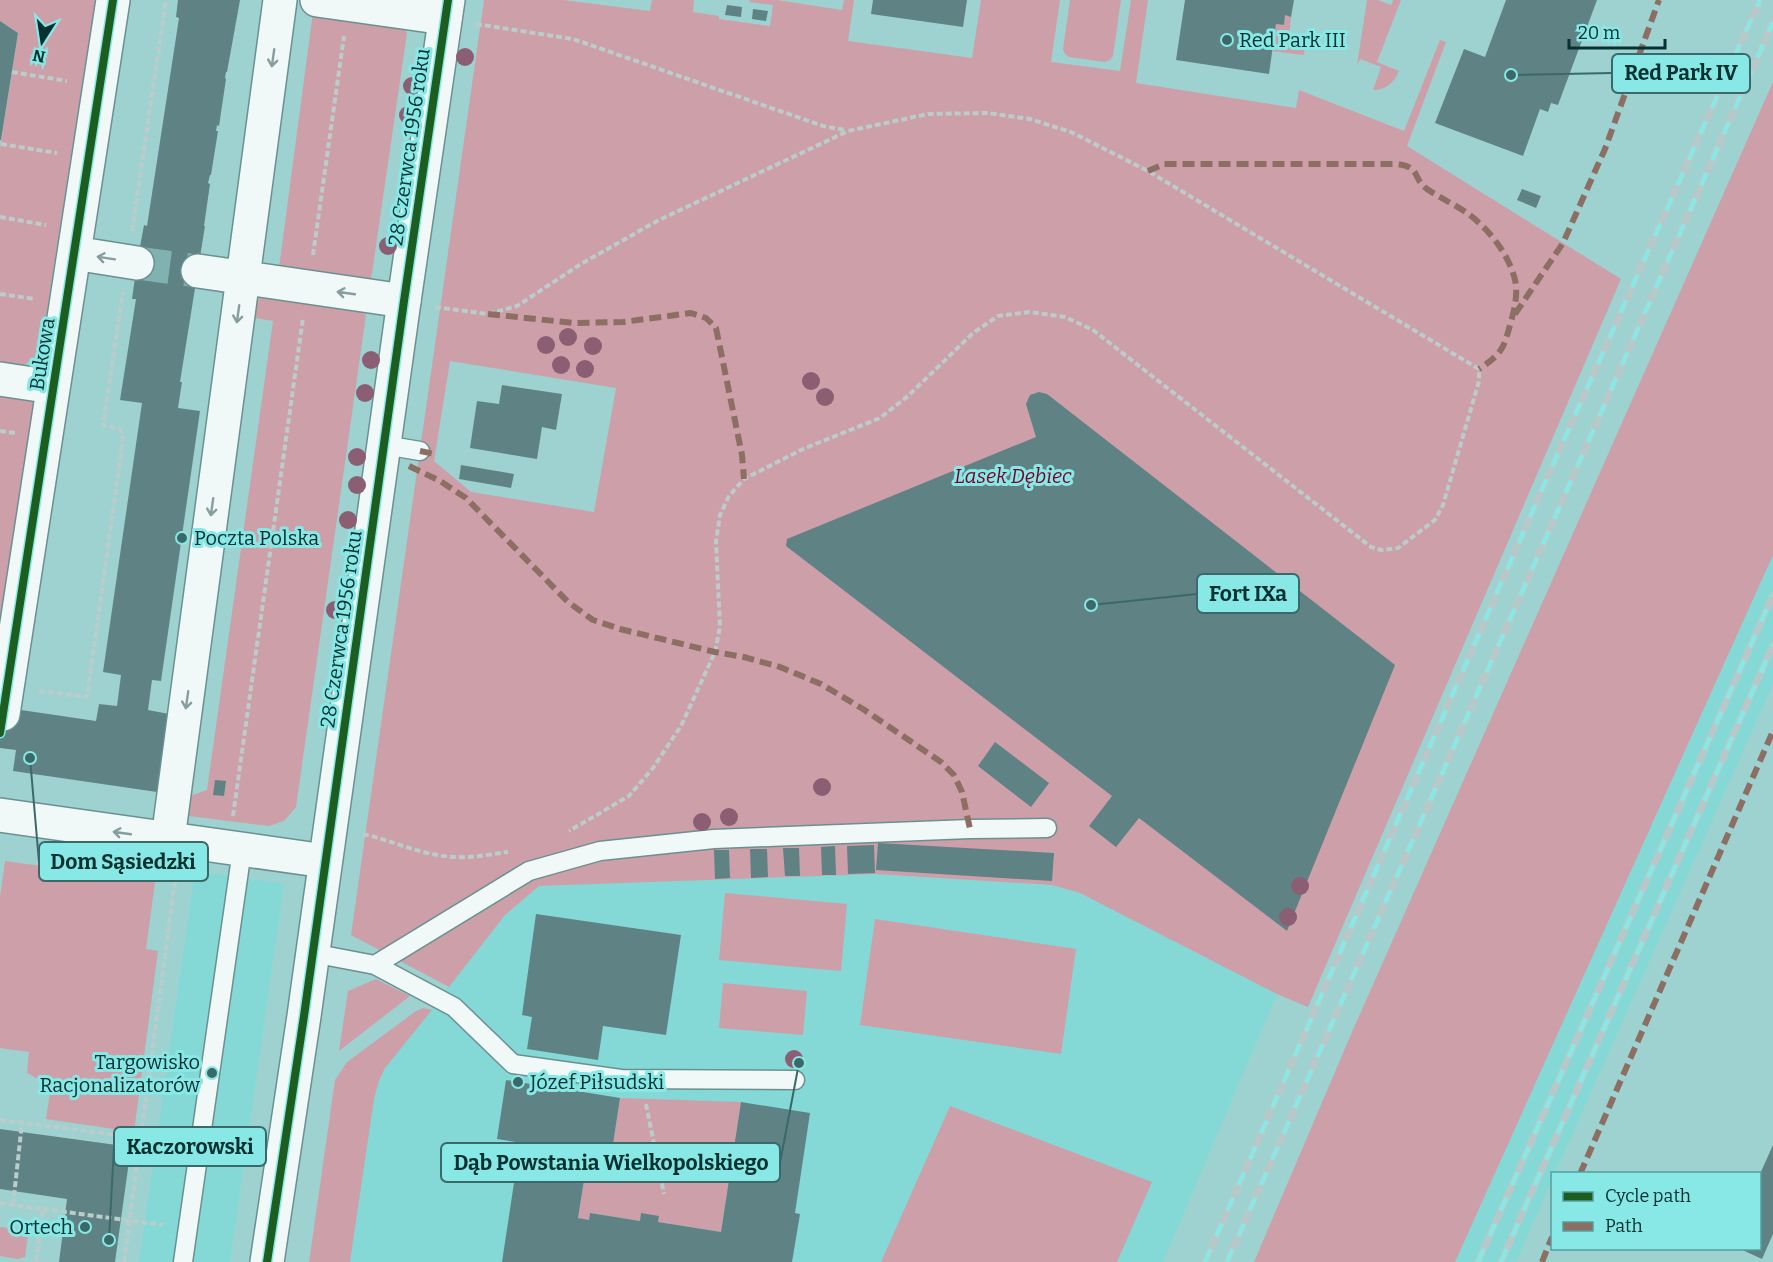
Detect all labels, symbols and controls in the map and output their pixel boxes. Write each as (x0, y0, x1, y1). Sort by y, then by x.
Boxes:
north arrow (12, 12, 72, 72)
scale bar (1569, 12, 1665, 50)
text: 20 m (1578, 22, 1620, 44)
place label: Red Park III (1239, 28, 1346, 52)
marker: Red Park III (1220, 33, 1234, 47)
text: N (31, 46, 47, 67)
street label: 28 Czerwca 1956 roku (383, 47, 435, 247)
one-way arrow (267, 48, 278, 67)
callout: Red Park IV (1612, 54, 1750, 93)
text: Red Park IV (1624, 60, 1738, 86)
one-way arrow (96, 252, 116, 263)
one-way arrow (336, 287, 356, 298)
one-way arrow (233, 303, 244, 323)
street label: Bukowa (24, 316, 60, 392)
park label: Lasek Dębiec (954, 464, 1072, 488)
one-way arrow (207, 497, 218, 516)
place label: Poczta Polska (194, 526, 319, 550)
street label: 28 Czerwca 1956 roku (315, 529, 367, 729)
marker: Poczta Polska (175, 531, 189, 545)
callout: Fort IXa (1197, 574, 1299, 613)
text: Fort IXa (1209, 581, 1287, 607)
one-way arrow (181, 690, 192, 710)
one-way arrow (112, 827, 132, 838)
callout: Dom Sąsiedzki (39, 842, 208, 881)
text: Dom Sąsiedzki (50, 849, 196, 875)
place label: Targowisko Racjonalizatorów (39, 1050, 201, 1098)
marker: Targowisko Racjonalizatorów (205, 1066, 219, 1080)
place label: Józef Piłsudski (529, 1070, 664, 1094)
marker: Józef Piłsudski (511, 1075, 525, 1089)
callout: Kaczorowski (114, 1127, 266, 1166)
text: Kaczorowski (126, 1134, 254, 1160)
callout: Dąb Powstania Wielkopolskiego (441, 1143, 780, 1182)
text: Dąb Powstania Wielkopolskiego (453, 1150, 769, 1176)
legend (1551, 1172, 1761, 1250)
text: Cycle path (1605, 1185, 1691, 1207)
place label: Ortech (9, 1215, 74, 1239)
text: Path (1605, 1215, 1643, 1237)
marker: Ortech (78, 1220, 92, 1234)

